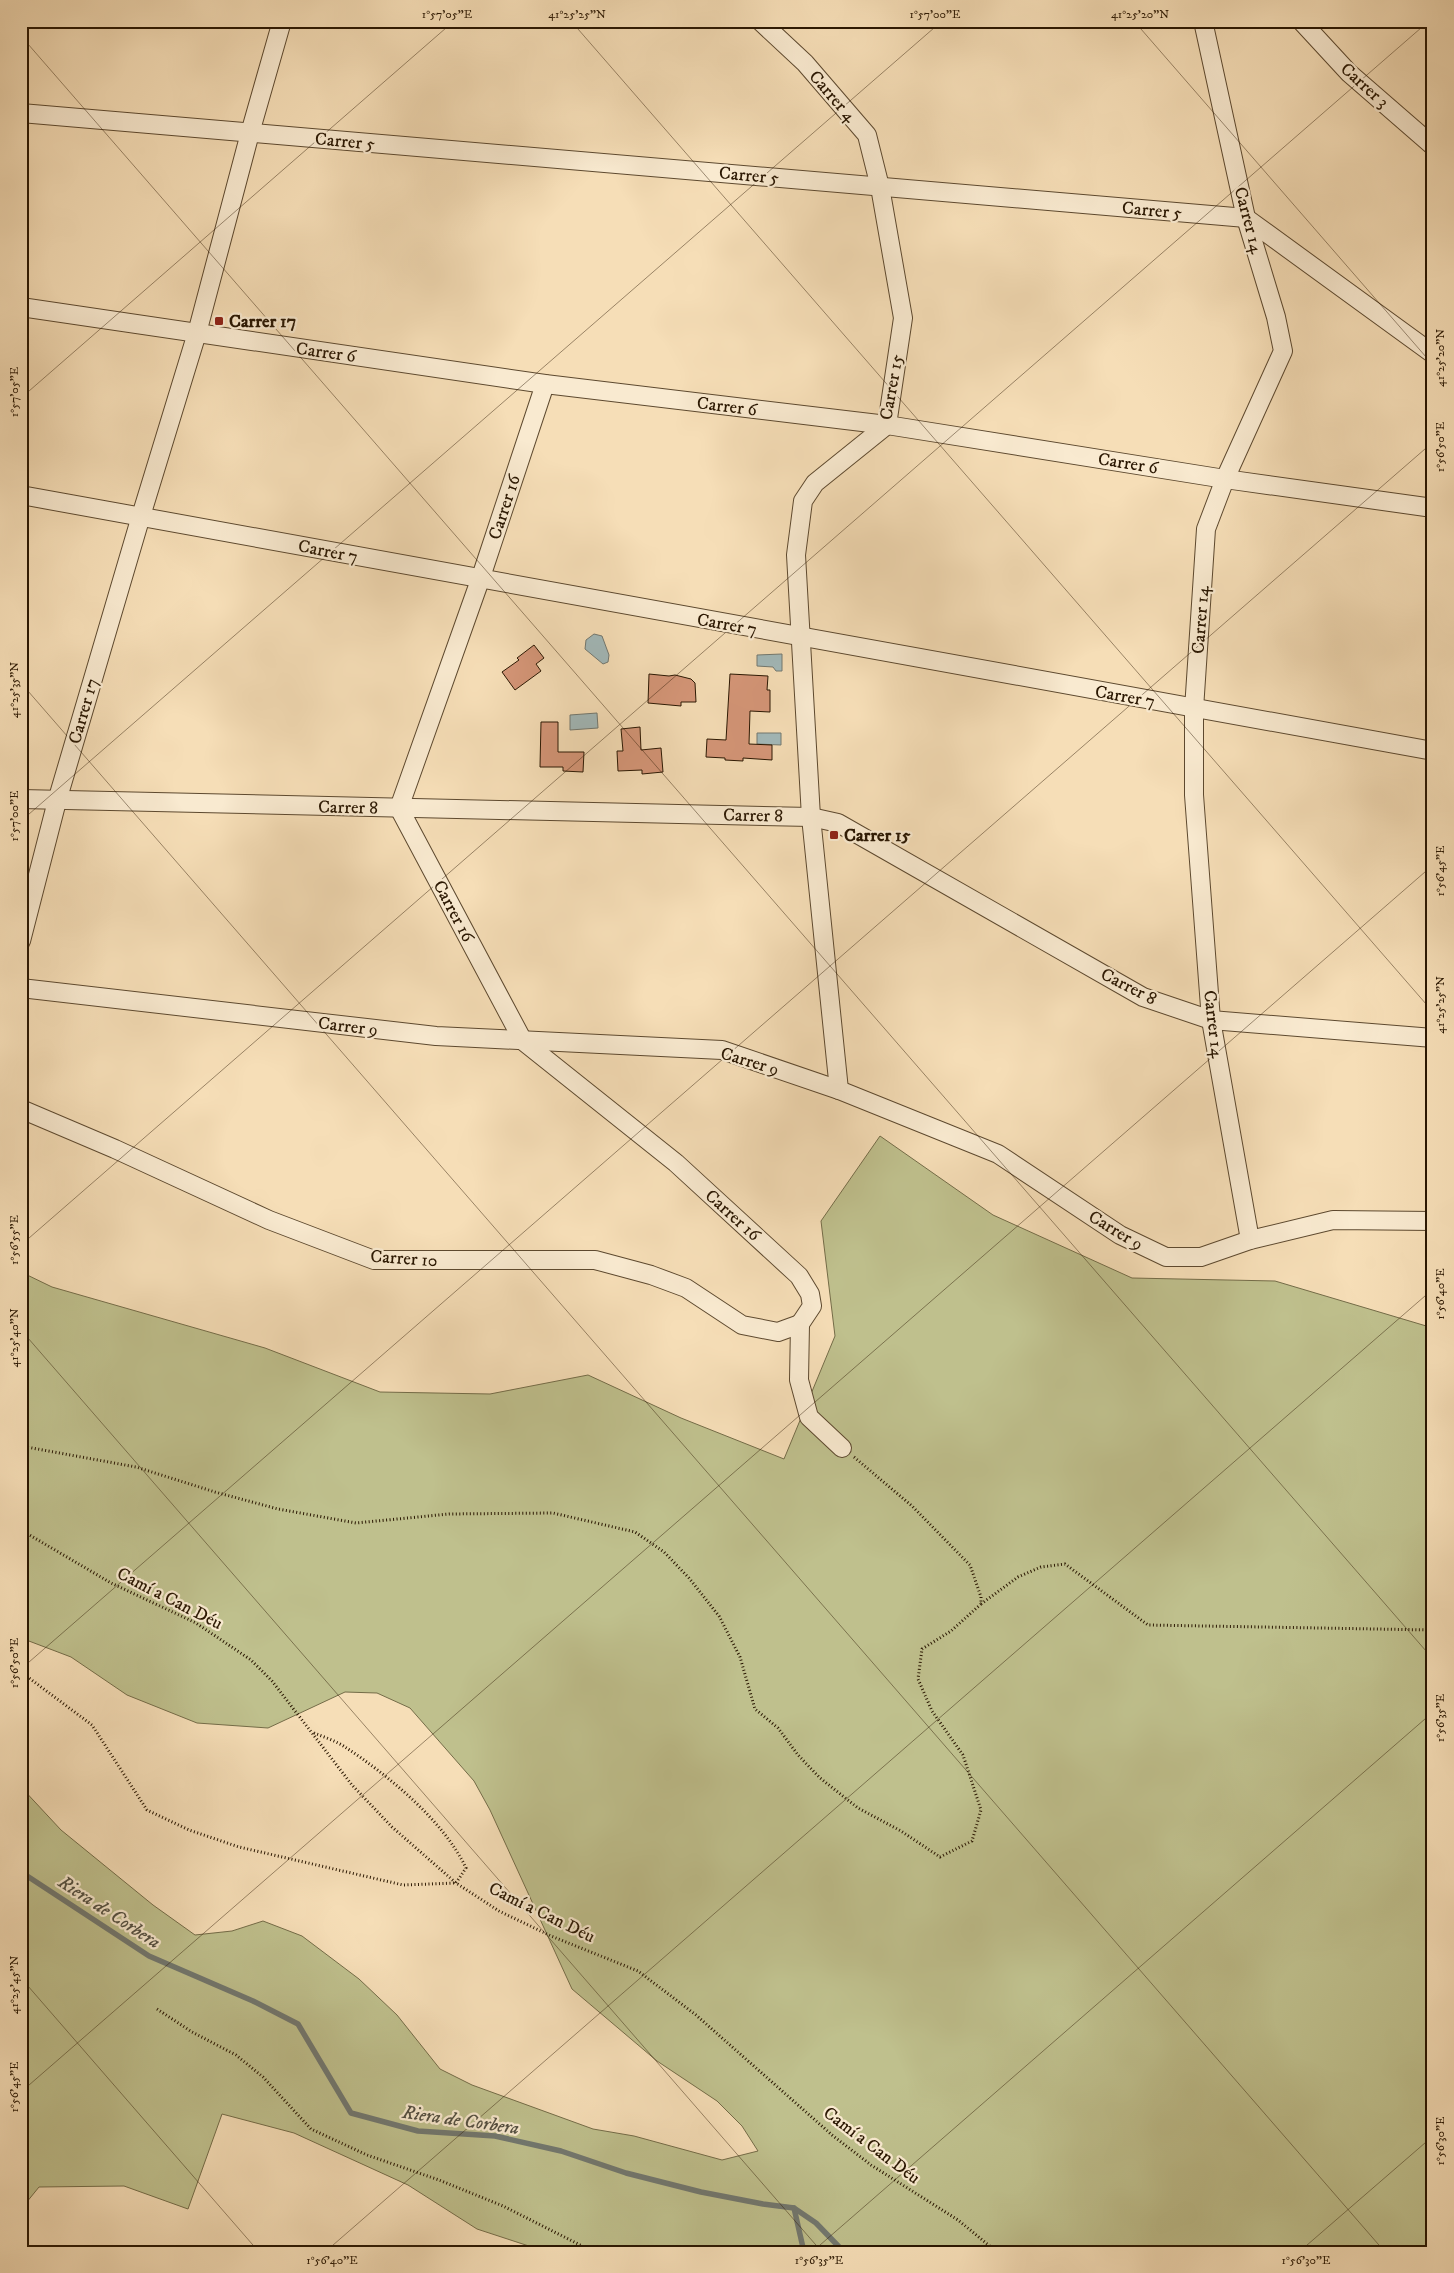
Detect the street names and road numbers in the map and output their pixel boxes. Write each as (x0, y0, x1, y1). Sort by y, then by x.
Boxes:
street label: Carrer 3 (1336, 58, 1393, 113)
street label: Carrer 4 (804, 66, 861, 128)
street label: Carrer 5 (314, 128, 376, 156)
street label: Carrer 5 (718, 162, 780, 190)
street label: Carrer 14 (1229, 185, 1268, 257)
street label: Carrer 5 (1121, 197, 1183, 225)
street label: Carrer 6 (294, 338, 358, 368)
street label: Carrer 15 (875, 352, 909, 422)
street label: Carrer 6 (696, 392, 759, 422)
street label: Carrer 6 (1096, 448, 1160, 480)
street label: Carrer 16 (484, 471, 526, 543)
street label: Carrer 7 (296, 535, 360, 569)
street label: Carrer 14 (1188, 585, 1214, 655)
street label: Carrer 7 (695, 609, 759, 641)
street label: Carrer 17 (64, 676, 104, 747)
street label: Carrer 7 (1093, 681, 1157, 713)
street label: Carrer 8 (318, 796, 378, 820)
street label: Carrer 8 (723, 804, 783, 828)
street label: Carrer 16 (428, 877, 479, 947)
street label: Carrer 8 (1097, 963, 1160, 1010)
street label: Carrer 14 (1198, 989, 1228, 1060)
street label: Carrer 9 (317, 1012, 379, 1042)
street label: Carrer 9 (718, 1043, 782, 1081)
street label: Carrer 16 (700, 1185, 765, 1247)
street label: Carrer 9 (1084, 1206, 1147, 1256)
street label: Carrer 10 (370, 1246, 438, 1272)
street label: Camí a Can Déu (113, 1563, 226, 1635)
street label: Camí a Can Déu (485, 1878, 599, 1948)
street label: Camí a Can Déu (819, 2102, 924, 2190)

